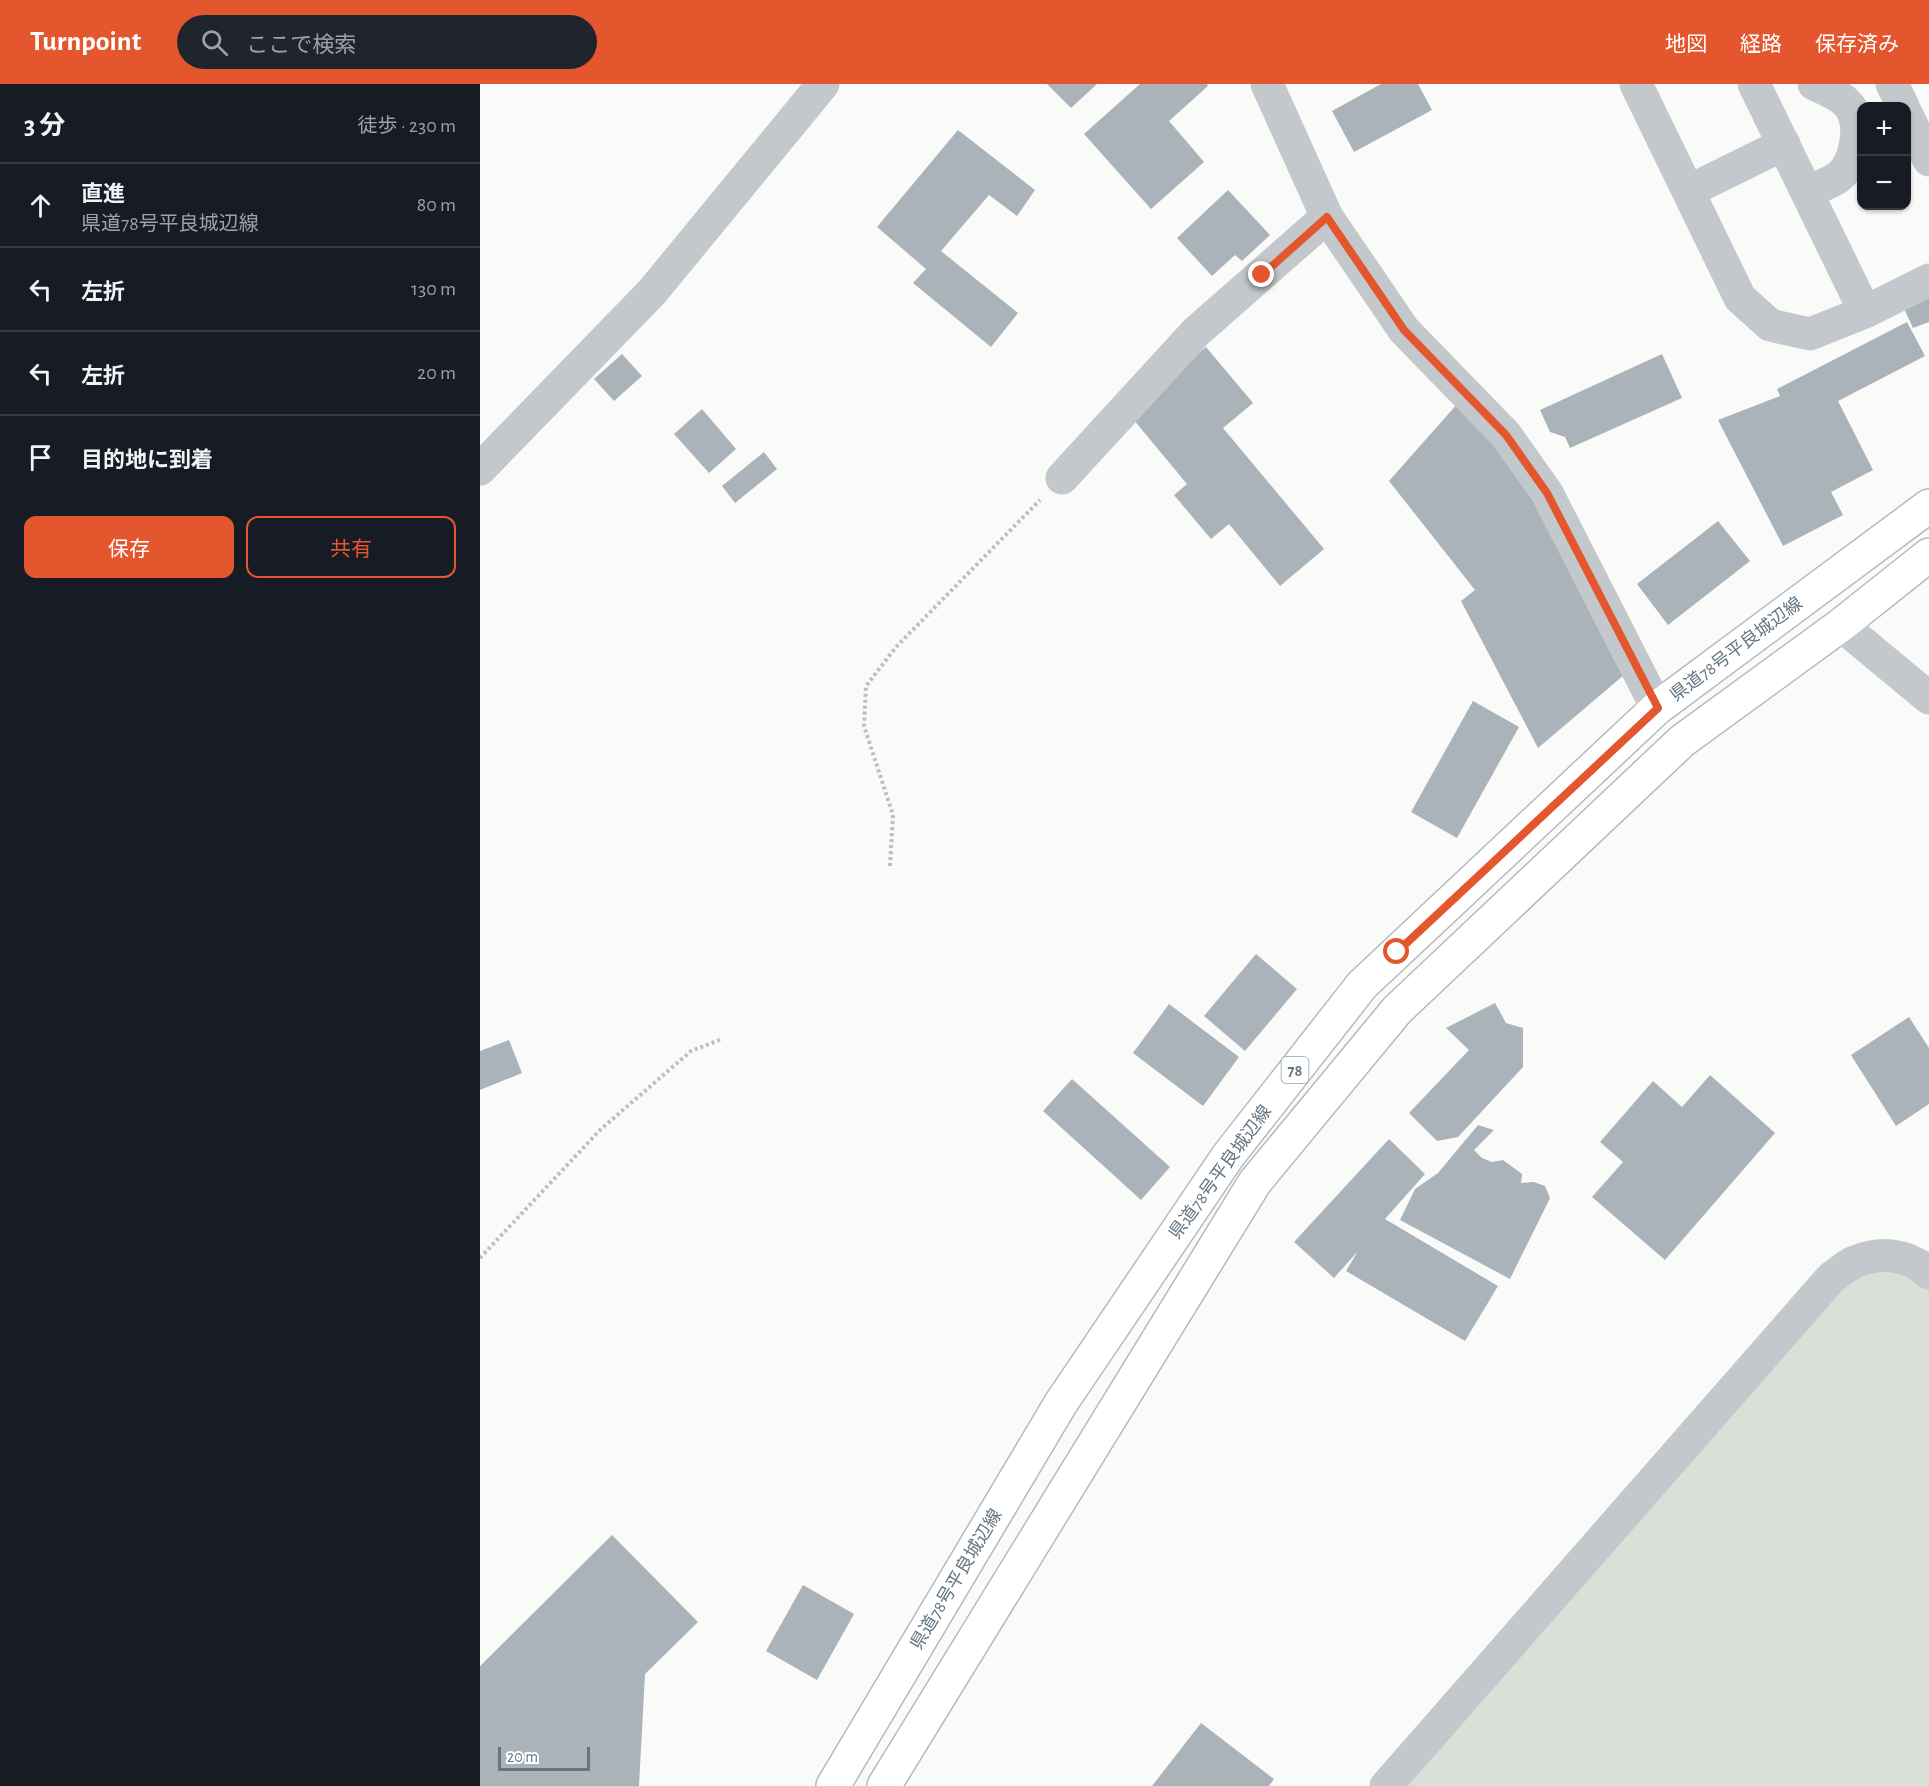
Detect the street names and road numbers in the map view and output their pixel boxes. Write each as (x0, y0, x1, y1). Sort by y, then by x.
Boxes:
street label: 県道78号平良城辺線 (1666, 593, 1806, 705)
road number: 78 (1282, 1057, 1308, 1083)
street label: 県道78号平良城辺線 (1165, 1101, 1275, 1243)
street label: 県道78号平良城辺線 (906, 1505, 1006, 1653)

